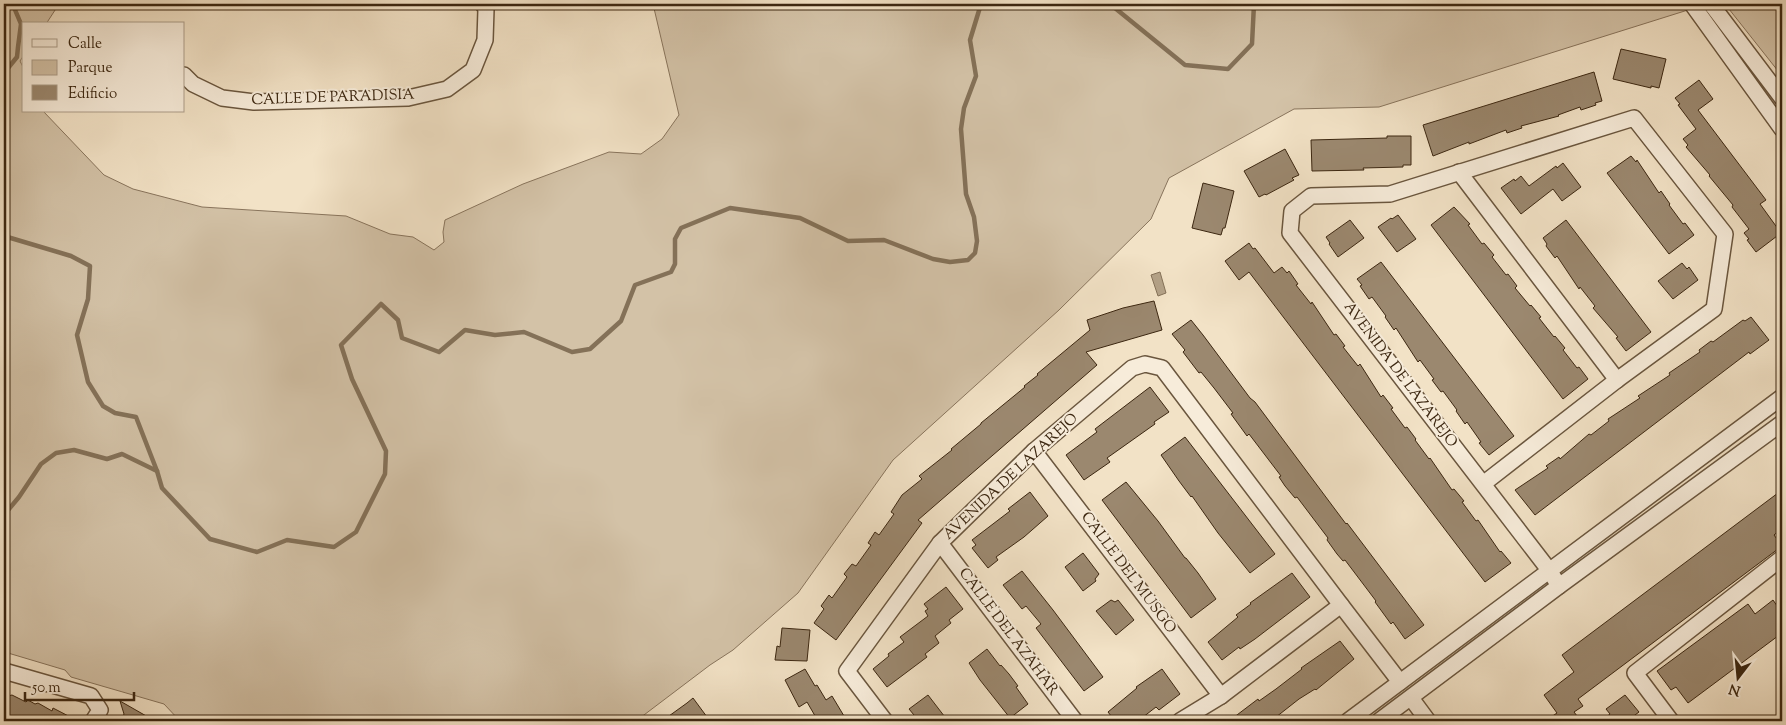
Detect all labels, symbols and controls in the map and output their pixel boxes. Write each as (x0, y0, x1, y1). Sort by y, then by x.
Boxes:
legend (22, 22, 185, 112)
text: Calle (68, 34, 102, 55)
text: Parque (68, 58, 112, 79)
text: Edificio (68, 84, 117, 105)
street label: CALLE DE PARADISIA (251, 85, 415, 111)
street label: AVENIDA DE LAZAREJO (1338, 298, 1462, 452)
street label: AVENIDA DE LAZAREJO (939, 409, 1083, 545)
street label: CALLE DEL MUSGO (1075, 508, 1181, 638)
street label: CALLE DEL AZAHAR (953, 564, 1063, 700)
north arrow (1714, 652, 1764, 702)
scale bar (25, 670, 134, 702)
text: N (1727, 677, 1743, 700)
text: 50 m (31, 678, 61, 699)

